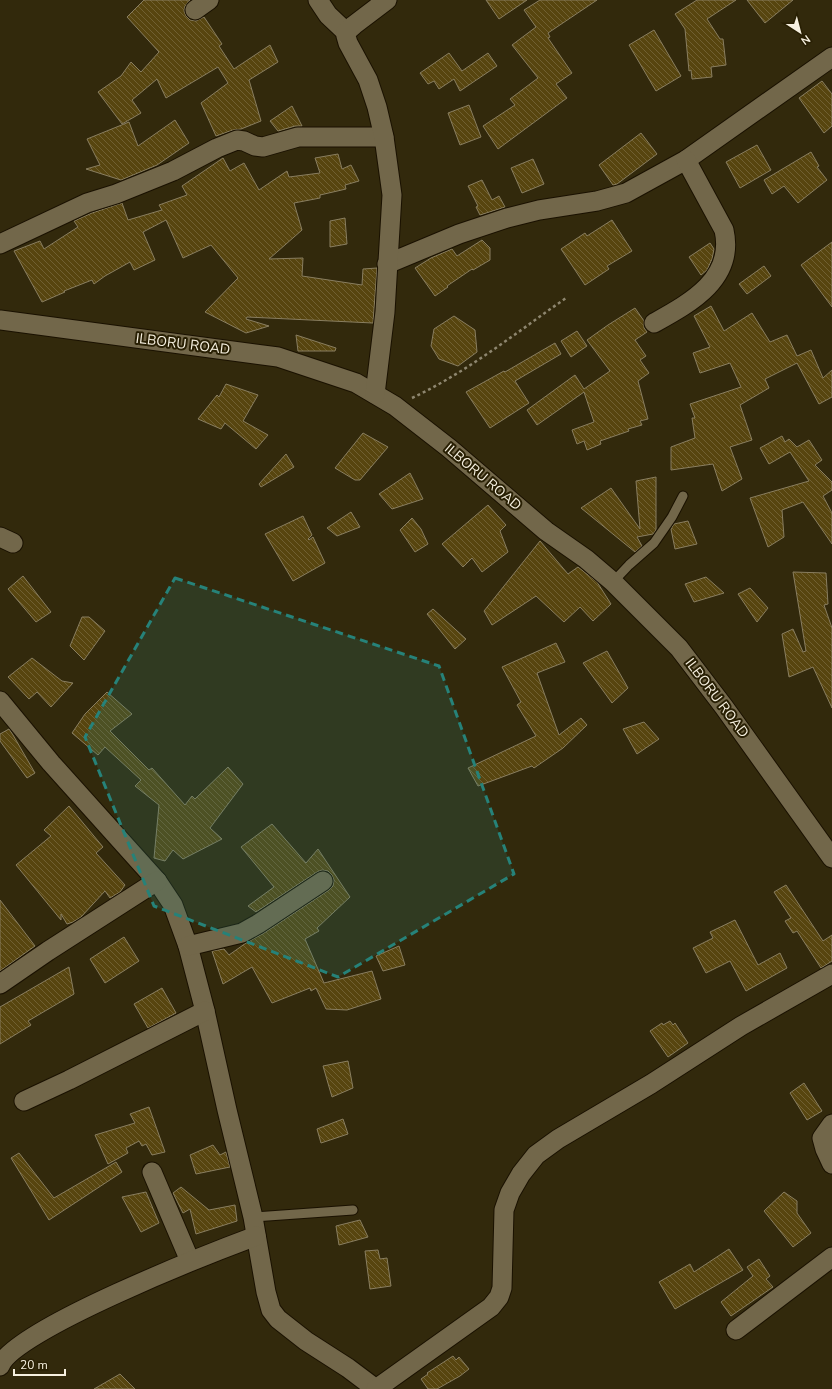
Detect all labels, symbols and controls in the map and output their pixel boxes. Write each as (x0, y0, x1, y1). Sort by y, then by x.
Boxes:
north arrow (780, 12, 820, 52)
text: N (798, 31, 813, 48)
street label: ILBORU ROAD (135, 329, 231, 359)
street label: ILBORU ROAD (441, 439, 525, 515)
street label: ILBORU ROAD (681, 654, 753, 742)
scale bar (14, 1351, 65, 1377)
text: 20 m (20, 1357, 48, 1373)

